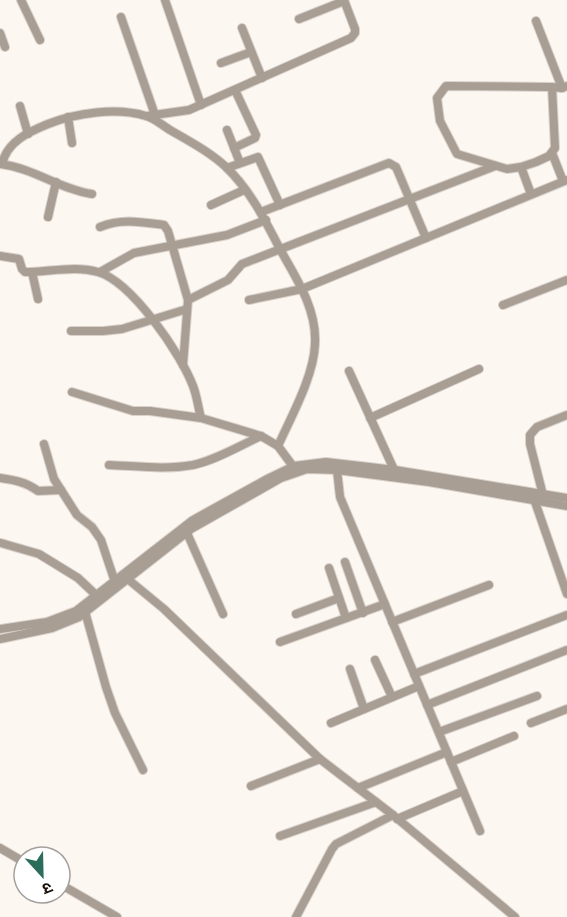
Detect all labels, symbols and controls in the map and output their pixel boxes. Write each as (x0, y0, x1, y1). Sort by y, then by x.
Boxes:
north arrow (12, 845, 72, 905)
text: उ (39, 878, 56, 900)

